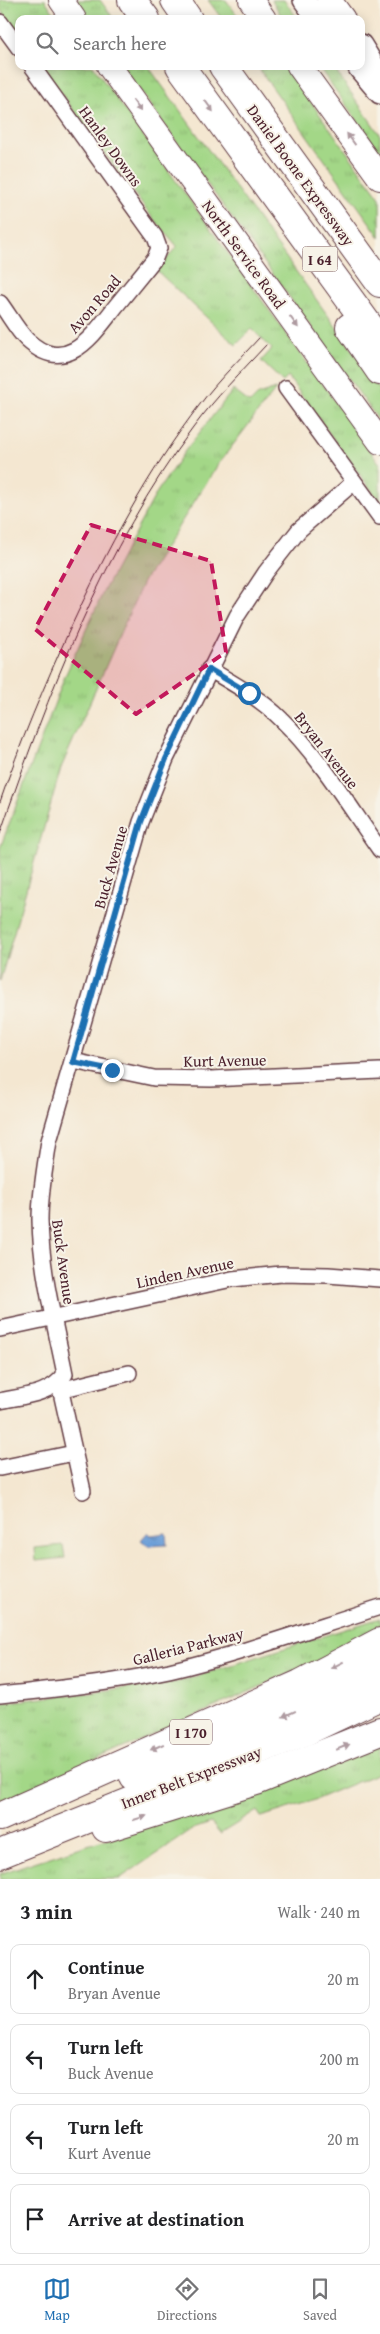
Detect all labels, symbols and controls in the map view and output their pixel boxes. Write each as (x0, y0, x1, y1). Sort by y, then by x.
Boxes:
search box (15, 15, 365, 70)
icon: search (33, 29, 61, 57)
text: Search here (73, 29, 167, 57)
one-way arrow (132, 99, 142, 113)
one-way arrow (204, 99, 214, 113)
street label: Daniel Boone Expressway (241, 99, 361, 251)
street label: Hanley Downs (73, 101, 149, 191)
one-way arrow (346, 133, 357, 146)
street label: North Service Road (196, 195, 292, 314)
road number: I 64 (302, 246, 338, 272)
street label: Avon Road (62, 269, 127, 339)
one-way arrow (289, 316, 299, 329)
route start (238, 682, 261, 705)
street label: Bryan Avenue (289, 706, 365, 794)
street label: Buck Avenue (87, 823, 133, 911)
street label: Kurt Avenue (183, 1047, 267, 1073)
route end (101, 1059, 124, 1082)
street label: Buck Avenue (46, 1218, 82, 1306)
street label: Linden Avenue (134, 1250, 236, 1294)
street label: Galleria Parkway (130, 1621, 246, 1671)
one-way arrow (330, 1661, 344, 1669)
one-way arrow (282, 1710, 296, 1718)
road number: I 170 (170, 1720, 212, 1744)
street label: Inner Belt Expressway (117, 1739, 265, 1815)
one-way arrow (335, 1743, 350, 1751)
one-way arrow (150, 1744, 164, 1752)
one-way arrow (132, 1813, 147, 1821)
text: 3 min (20, 1896, 72, 1927)
text: Walk · 240 m (277, 1900, 360, 1924)
text: Continue (68, 1953, 145, 1981)
icon: ahead (21, 1965, 49, 1993)
text: 20 m (327, 1967, 359, 1991)
text: Bryan Avenue (68, 1981, 161, 2005)
text: Turn left (68, 2033, 143, 2061)
icon: left (21, 2045, 49, 2073)
text: 200 m (319, 2047, 359, 2071)
text: Buck Avenue (68, 2061, 153, 2085)
text: Turn left (68, 2113, 143, 2141)
icon: left (21, 2125, 49, 2153)
text: 20 m (327, 2127, 359, 2151)
text: Kurt Avenue (68, 2141, 151, 2165)
icon: arrive (21, 2205, 49, 2233)
text: Arrive at destination (68, 2205, 244, 2233)
tab: Map (43, 2275, 71, 2325)
tab: Directions (157, 2275, 217, 2325)
tab: Saved (303, 2275, 337, 2325)

